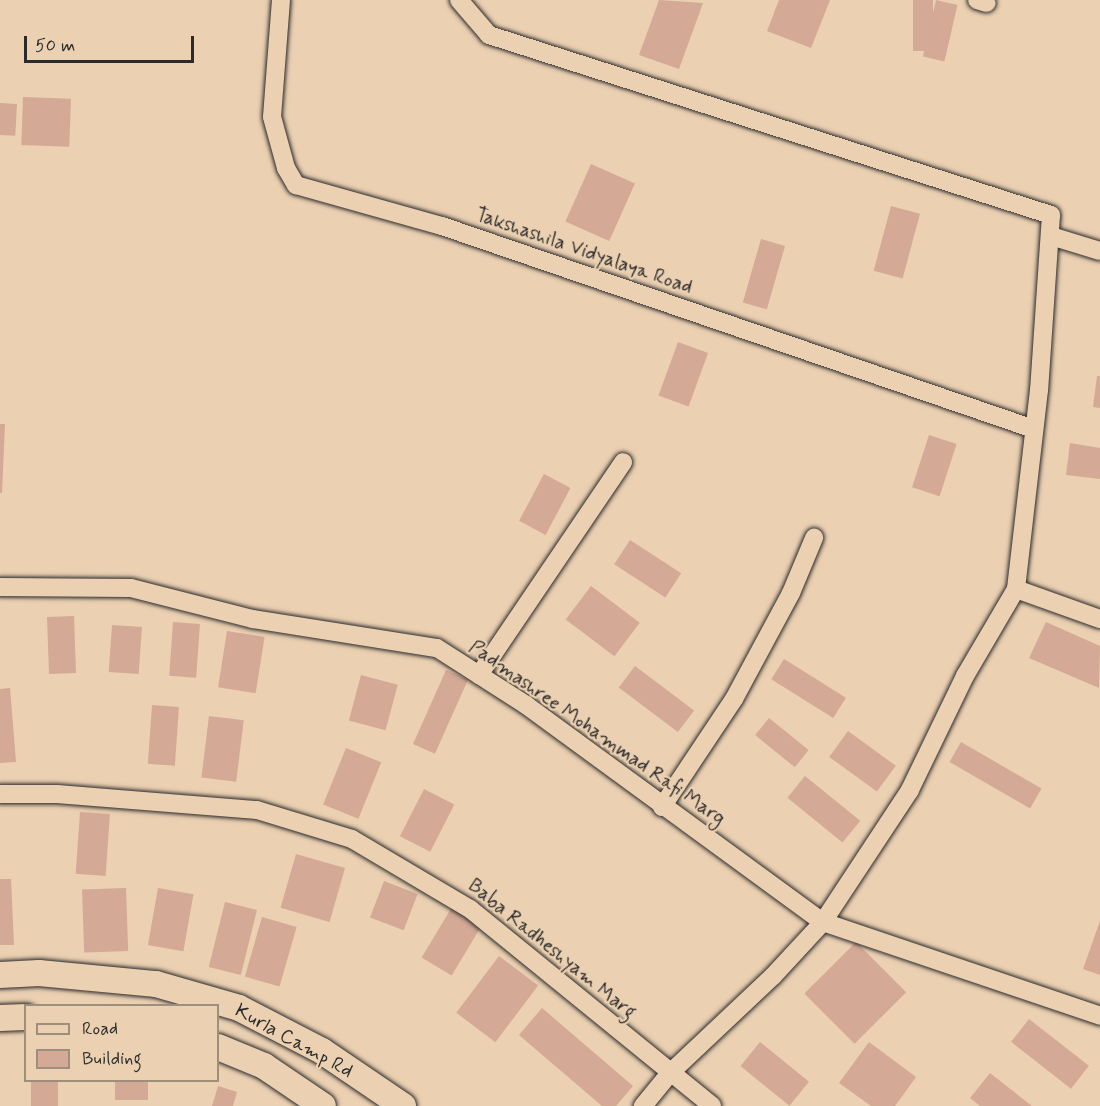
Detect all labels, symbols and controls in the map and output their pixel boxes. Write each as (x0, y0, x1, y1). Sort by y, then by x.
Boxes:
scale bar (27, 24, 196, 62)
text: 50 m (35, 34, 75, 58)
street label: Takshashila Vidyalaya Road (472, 202, 696, 300)
street label: Padmashree Mohammad Rafi Marg (465, 635, 729, 831)
street label: Baba Radheshyam Marg (464, 875, 640, 1023)
street label: Kurla Camp Rd (231, 999, 357, 1083)
legend (24, 1004, 219, 1082)
text: Road (82, 1017, 118, 1041)
text: Building (82, 1047, 142, 1071)

